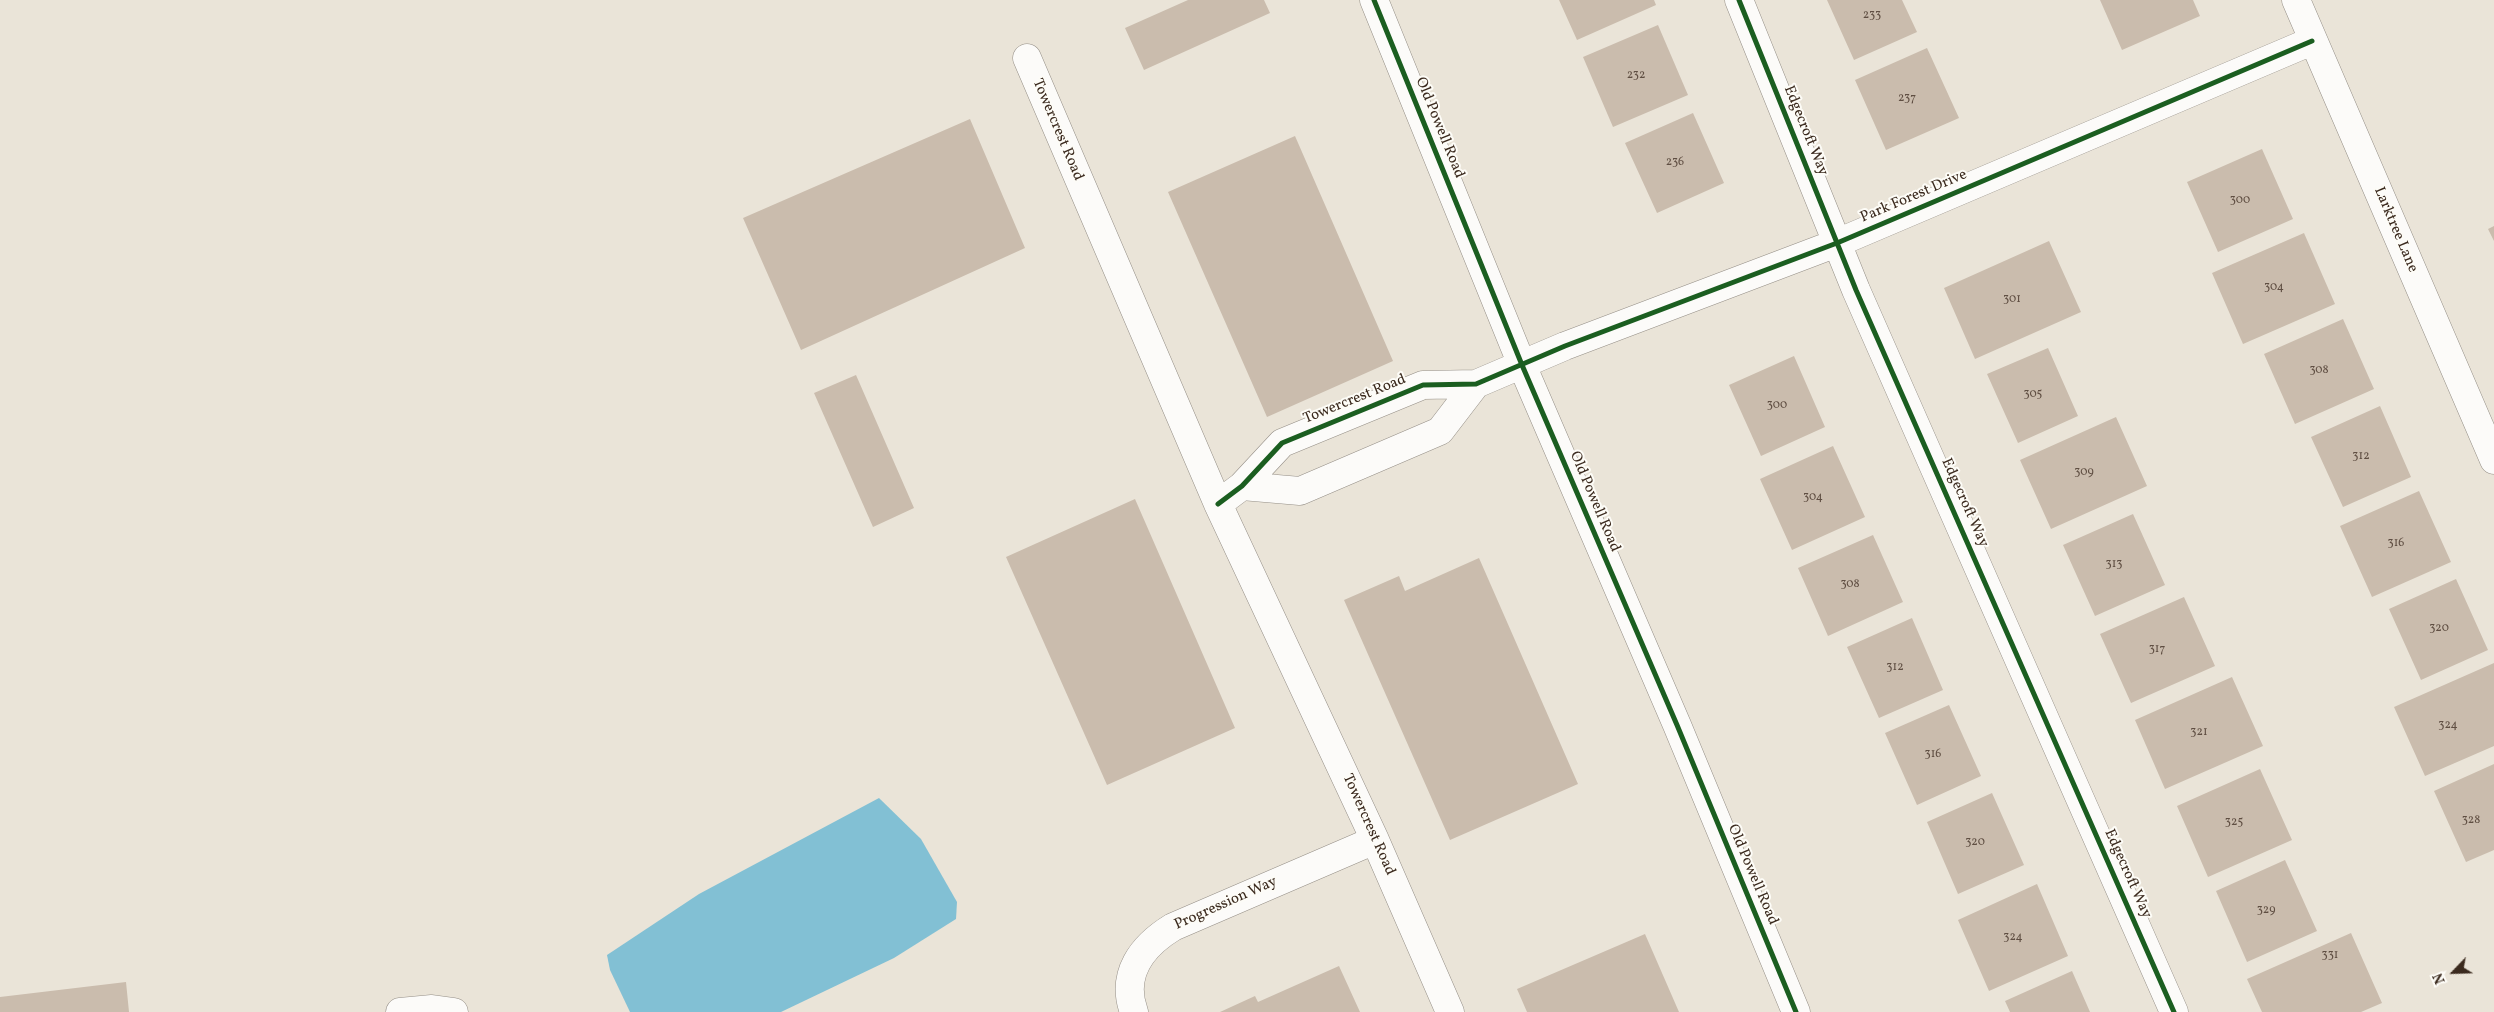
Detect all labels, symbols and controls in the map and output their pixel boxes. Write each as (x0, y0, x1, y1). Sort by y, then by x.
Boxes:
house number: 233 (1863, 9, 1881, 23)
house number: 232 (1627, 69, 1645, 83)
street label: Old Powell Road (1411, 75, 1467, 181)
street label: Towercrest Road (1027, 76, 1087, 184)
street label: Edgecroft Way (1779, 83, 1831, 179)
house number: 237 (1898, 92, 1916, 106)
house number: 236 (1666, 156, 1684, 170)
street label: Park Forest Drive (1858, 166, 1970, 228)
street label: Larktree Lane (2369, 185, 2421, 275)
house number: 300 (2230, 194, 2250, 208)
house number: 304 (2264, 281, 2284, 295)
house number: 301 (2003, 293, 2021, 307)
house number: 308 (2309, 364, 2329, 378)
street label: Towercrest Road (1301, 371, 1409, 429)
house number: 305 (2024, 388, 2042, 402)
house number: 300 (1767, 399, 1787, 413)
street label: Old Powell Road (1565, 449, 1623, 555)
house number: 312 (2352, 450, 2370, 464)
street label: Edgecroft Way (1936, 456, 1992, 550)
house number: 309 (2074, 466, 2094, 480)
house number: 304 (1803, 491, 1823, 505)
house number: 316 (2388, 537, 2404, 551)
house number: 313 (2106, 558, 2122, 572)
house number: 308 (1840, 578, 1860, 592)
house number: 320 (2429, 622, 2449, 636)
house number: 317 (2149, 643, 2165, 657)
house number: 312 (1886, 661, 1904, 675)
house number: 324 (2438, 719, 2458, 733)
house number: 321 (2190, 726, 2208, 740)
house number: 316 (1925, 748, 1941, 762)
street label: Towercrest Road (1338, 772, 1398, 878)
house number: 328 (2462, 814, 2480, 828)
house number: 325 (2225, 816, 2243, 830)
street label: Old Powell Road (1723, 822, 1781, 928)
street label: Edgecroft Way (2099, 827, 2155, 921)
house number: 320 (1965, 836, 1985, 850)
street label: Progression Way (1172, 873, 1280, 935)
house number: 329 (2257, 904, 2275, 918)
house number: 324 (2003, 931, 2023, 945)
north arrow (2429, 947, 2479, 997)
house number: 331 (2322, 949, 2338, 963)
text: N (2429, 970, 2451, 987)

